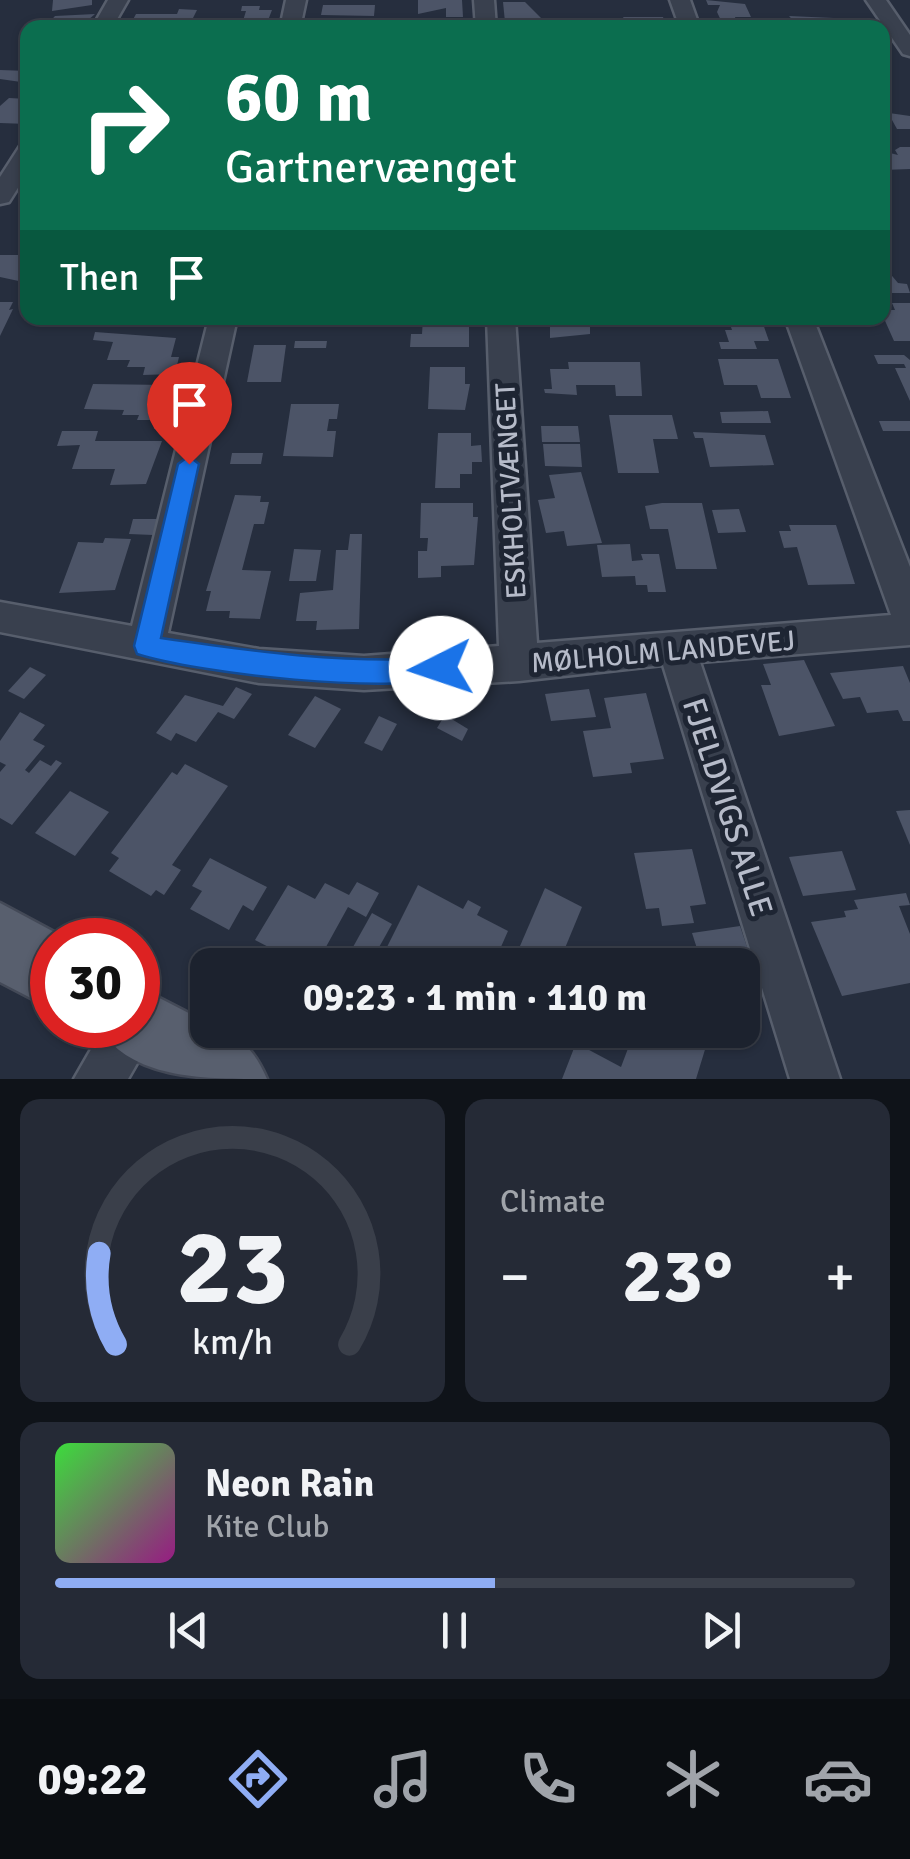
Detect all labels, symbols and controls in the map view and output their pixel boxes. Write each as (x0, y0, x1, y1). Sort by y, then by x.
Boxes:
text: 60 m (225, 54, 373, 140)
icon: right (60, 60, 190, 190)
text: Gartnervænget (225, 140, 517, 195)
icon: arrive (159, 250, 214, 305)
text: Then (60, 254, 139, 301)
pin (147, 362, 232, 465)
icon: arrive (162, 377, 217, 432)
street label: ESKHOLTVÆNGET (488, 382, 534, 600)
position arrow (389, 616, 493, 720)
street label: MØLHOLM LANDEVEJ (530, 624, 796, 680)
street label: FJELDVIGS ALLE (674, 693, 781, 921)
speed limit sign: 30 (30, 918, 160, 1048)
text: 09:23 · 1 min · 110 m (303, 974, 647, 1021)
text: Climate (500, 1182, 606, 1221)
text: 23 (176, 1204, 289, 1332)
text: 23° (622, 1230, 733, 1323)
text: − (500, 1243, 530, 1311)
text: + (825, 1243, 855, 1311)
text: km/h (192, 1320, 273, 1364)
text: Neon Rain (205, 1460, 374, 1507)
text: Kite Club (205, 1507, 329, 1546)
icon: previous (161, 1603, 216, 1658)
icon: pause (427, 1603, 482, 1658)
icon: next (694, 1603, 749, 1658)
icon: directions (223, 1744, 293, 1814)
icon: music (368, 1744, 438, 1814)
icon: phone (513, 1744, 583, 1814)
icon: climate (658, 1744, 728, 1814)
icon: car (803, 1744, 873, 1814)
text: 09:22 (37, 1752, 148, 1807)

